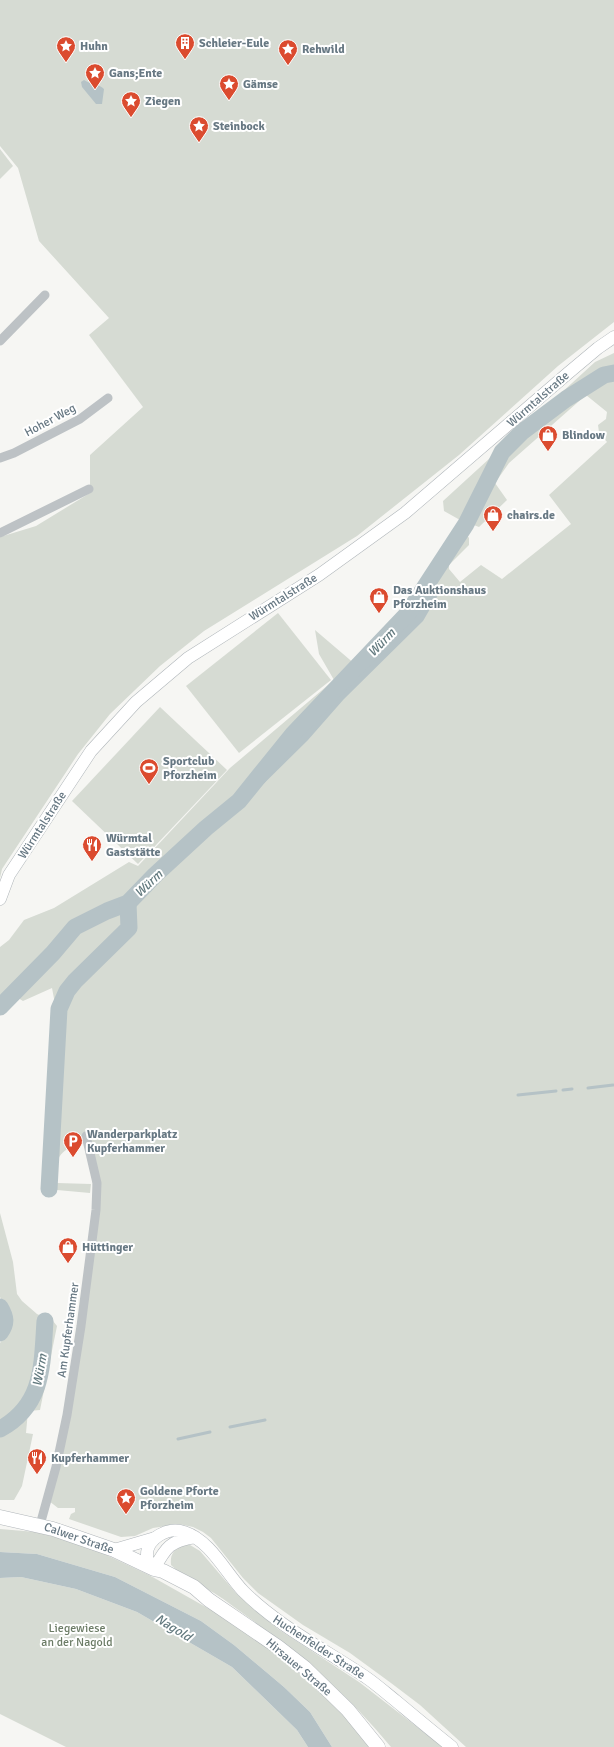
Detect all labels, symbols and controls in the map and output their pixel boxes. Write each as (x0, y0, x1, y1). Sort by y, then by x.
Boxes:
building icon: Schleier-Eule (174, 32, 196, 60)
place icon: Huhn (55, 35, 77, 63)
place label: Schleier-Eule (199, 36, 269, 51)
place icon: Rehwild (277, 38, 299, 66)
place label: Huhn (80, 39, 108, 54)
place label: Rehwild (302, 42, 345, 57)
place icon: Gans;Ente (84, 62, 106, 90)
place label: Gans;Ente (109, 66, 162, 81)
place icon: Gämse (218, 73, 240, 101)
place label: Gämse (243, 77, 278, 92)
place icon: Ziegen (120, 90, 142, 118)
place label: Ziegen (145, 94, 181, 109)
place icon: Steinbock (188, 115, 210, 143)
place label: Steinbock (213, 119, 266, 134)
street label: Würmtalstraße (504, 368, 573, 430)
street label: Hoher Weg (22, 401, 78, 440)
shop icon: Blindow (537, 424, 559, 452)
place label: Blindow (562, 428, 606, 443)
shop icon: chairs.de (482, 504, 504, 532)
place label: chairs.de (507, 508, 555, 523)
street label: Würmtalstraße (246, 571, 320, 624)
place label: Das Auktionshaus Pforzheim (393, 583, 487, 612)
shop icon: Das Auktionshaus Pforzheim (368, 586, 390, 614)
water label: Würm (365, 625, 399, 660)
place label: Sportclub Pforzheim (163, 754, 217, 783)
sports icon: Sportclub Pforzheim (138, 757, 160, 785)
street label: Würmtalstraße (15, 789, 70, 862)
place label: Würmtal Gaststätte (106, 831, 161, 860)
restaurant icon: Würmtal Gaststätte (81, 834, 103, 862)
water label: Würm (131, 866, 167, 901)
place label: Wanderparkplatz Kupferhammer (87, 1127, 178, 1156)
parking icon: Wanderparkplatz Kupferhammer (62, 1130, 84, 1158)
shop icon: Hüttinger (57, 1236, 79, 1264)
place label: Hüttinger (82, 1240, 133, 1255)
street label: Am Kupferhammer (54, 1281, 83, 1379)
water label: Würm (29, 1352, 51, 1388)
restaurant icon: Kupferhammer (26, 1447, 48, 1475)
place label: Kupferhammer (51, 1451, 129, 1466)
place label: Goldene Pforte Pforzheim (140, 1484, 219, 1513)
place icon: Goldene Pforte Pforzheim (115, 1487, 137, 1515)
street label: Calwer Straße (42, 1519, 116, 1557)
water label: Nagold (152, 1611, 196, 1646)
street label: Huchenfelder Straße (270, 1612, 368, 1683)
park label: Liegewiese an der Nagold (41, 1621, 113, 1650)
street label: Hirsauer Straße (263, 1635, 335, 1699)

